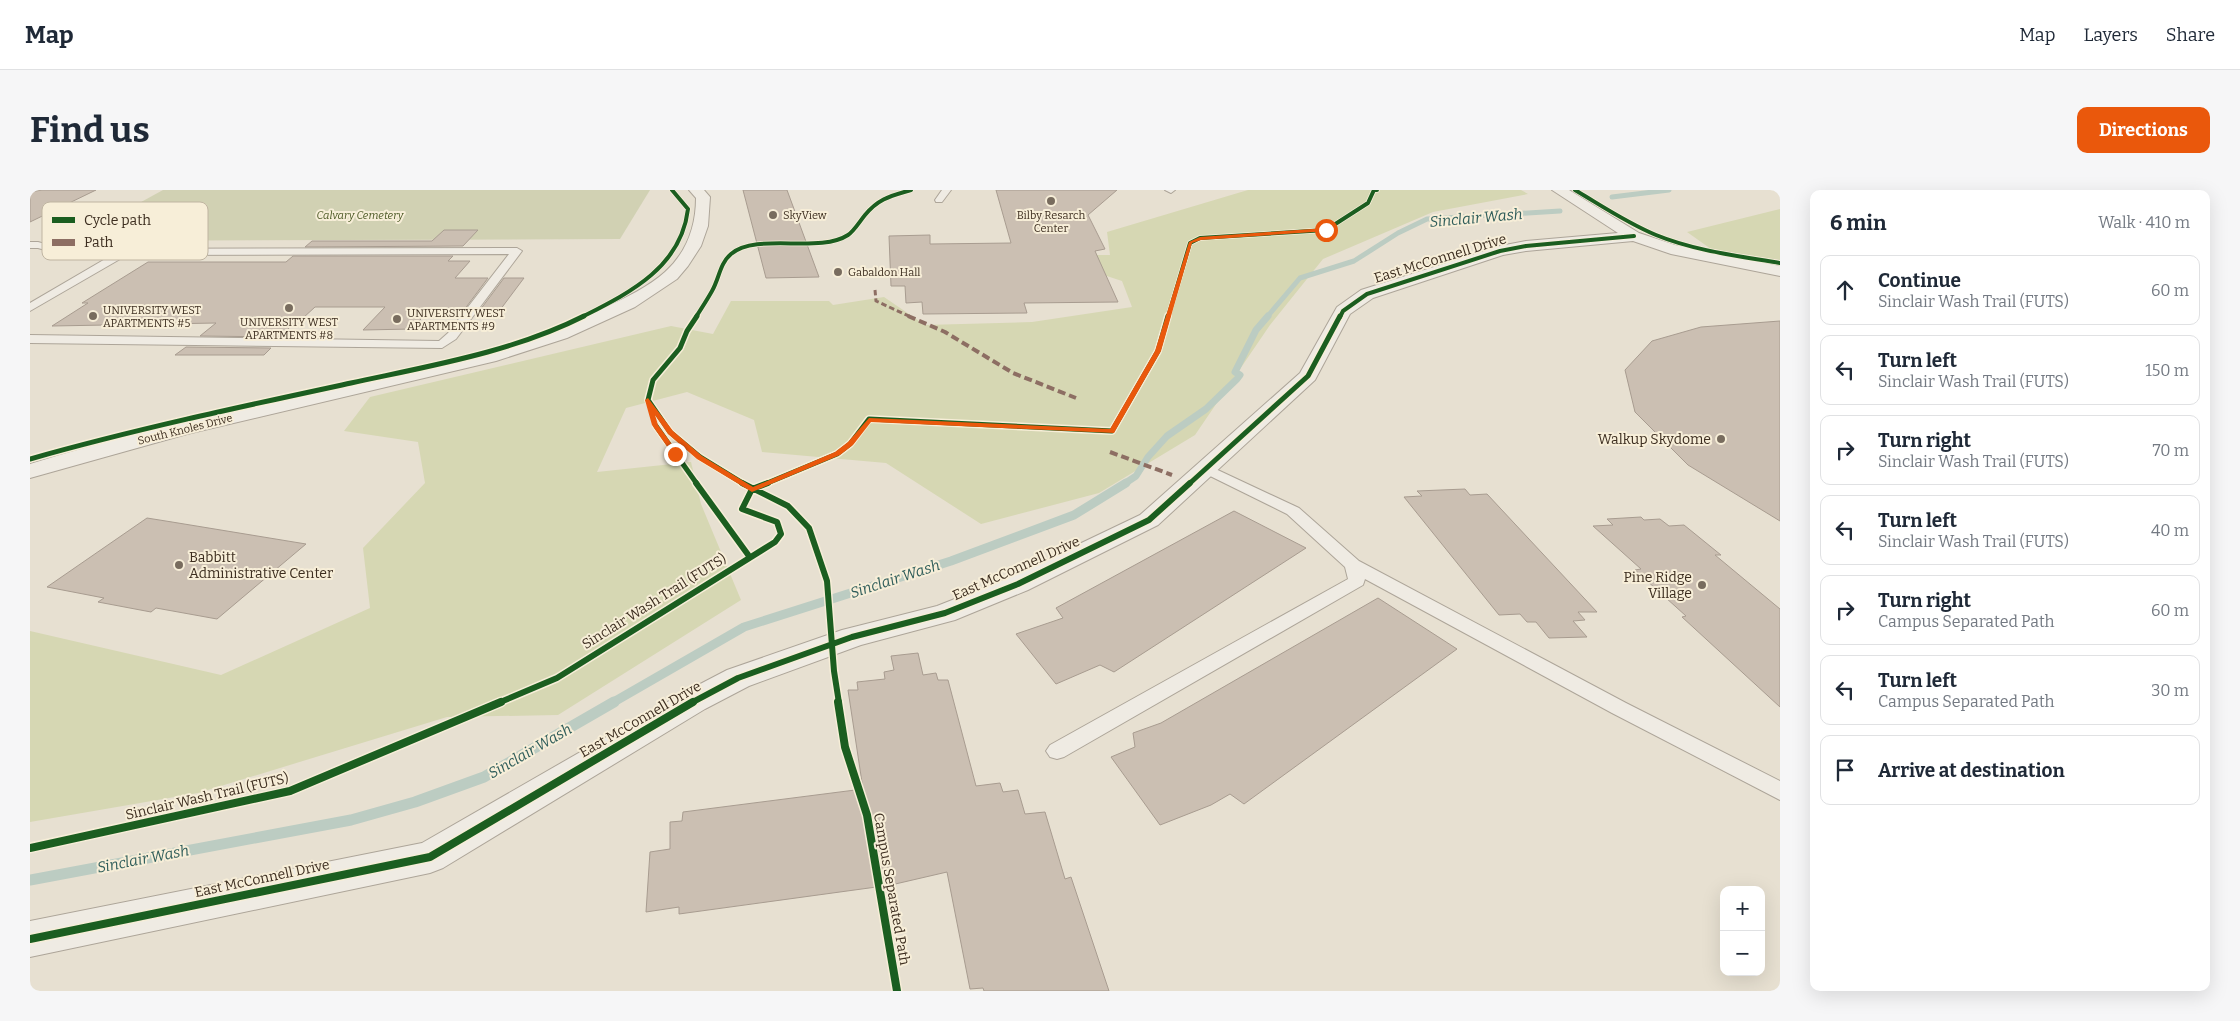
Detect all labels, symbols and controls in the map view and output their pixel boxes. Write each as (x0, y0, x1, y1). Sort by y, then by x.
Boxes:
text: Map (25, 21, 74, 49)
text: Map (2019, 24, 2055, 46)
text: Layers (2083, 24, 2138, 46)
text: Share (2166, 24, 2215, 46)
button: Directions (2077, 107, 2210, 153)
text: Find us (30, 109, 150, 151)
marker: Bilby Resarch Center (1045, 195, 1057, 207)
legend (42, 202, 208, 260)
water label: Sinclair Wash (1429, 205, 1523, 231)
park label: Calvary Cemetery (317, 209, 405, 222)
marker: SkyView (767, 209, 779, 221)
place label: SkyView (783, 209, 827, 222)
place label: Bilby Resarch Center (1017, 209, 1085, 235)
text: 6 min (1830, 210, 1886, 236)
text: Cycle path (84, 212, 151, 229)
text: Walk · 410 m (2098, 213, 2190, 232)
route start (1315, 219, 1338, 242)
street label: East McConnell Drive (1372, 230, 1508, 287)
text: Path (84, 234, 114, 251)
marker: Gabaldon Hall (832, 266, 844, 278)
place label: Gabaldon Hall (848, 266, 920, 279)
text: Continue (1878, 269, 1961, 292)
icon: ahead (1831, 276, 1859, 304)
text: 60 m (2151, 281, 2189, 300)
text: Sinclair Wash Trail (FUTS) (1878, 292, 2069, 311)
marker: UNIVERSITY WEST APARTMENTS #8 (283, 302, 295, 314)
place label: UNIVERSITY WEST APARTMENTS #5 (103, 304, 201, 330)
place label: UNIVERSITY WEST APARTMENTS #9 (407, 307, 505, 333)
marker: UNIVERSITY WEST APARTMENTS #5 (87, 310, 99, 322)
marker: UNIVERSITY WEST APARTMENTS #9 (391, 313, 403, 325)
place label: UNIVERSITY WEST APARTMENTS #8 (240, 316, 339, 342)
text: Turn left (1878, 349, 1957, 372)
icon: left (1831, 356, 1859, 384)
text: 150 m (2145, 361, 2189, 380)
text: Sinclair Wash Trail (FUTS) (1878, 372, 2069, 391)
street label: South Knoles Drive (136, 411, 234, 448)
text: Turn right (1878, 429, 1971, 452)
place label: Walkup Skydome (1598, 431, 1711, 448)
marker: Walkup Skydome (1715, 433, 1727, 445)
icon: right (1831, 436, 1859, 464)
text: 70 m (2153, 441, 2189, 460)
route end (664, 443, 687, 466)
text: Sinclair Wash Trail (FUTS) (1878, 452, 2069, 471)
text: Turn left (1878, 509, 1957, 532)
icon: left (1831, 516, 1859, 544)
text: 40 m (2151, 521, 2189, 540)
text: Sinclair Wash Trail (FUTS) (1878, 532, 2069, 551)
street label: East McConnell Drive (950, 533, 1082, 604)
place label: Babbitt Administrative Center (189, 549, 333, 582)
street label: Sinclair Wash Trail (FUTS) (579, 550, 730, 653)
water label: Sinclair Wash (848, 556, 942, 602)
marker: Babbitt Administrative Center (173, 559, 185, 571)
place label: Pine Ridge Village (1624, 569, 1692, 602)
marker: Pine Ridge Village (1696, 579, 1708, 591)
text: Turn right (1878, 589, 1971, 612)
icon: right (1831, 596, 1859, 624)
text: 60 m (2151, 601, 2189, 620)
text: Campus Separated Path (1878, 612, 2055, 631)
text: Turn left (1878, 669, 1957, 692)
icon: left (1831, 676, 1859, 704)
street label: East McConnell Drive (576, 678, 704, 761)
text: 30 m (2151, 681, 2189, 700)
text: Campus Separated Path (1878, 692, 2055, 711)
water label: Sinclair Wash (485, 720, 575, 782)
icon: arrive (1831, 756, 1859, 784)
text: Arrive at destination (1878, 759, 2065, 782)
street label: Sinclair Wash Trail (FUTS) (124, 769, 290, 824)
street label: Campus Separated Path (870, 812, 913, 967)
water label: Sinclair Wash (96, 841, 191, 877)
street label: East McConnell Drive (193, 856, 331, 901)
map controls (1720, 886, 1765, 976)
button: + (1720, 886, 1765, 931)
button: − (1720, 931, 1765, 976)

